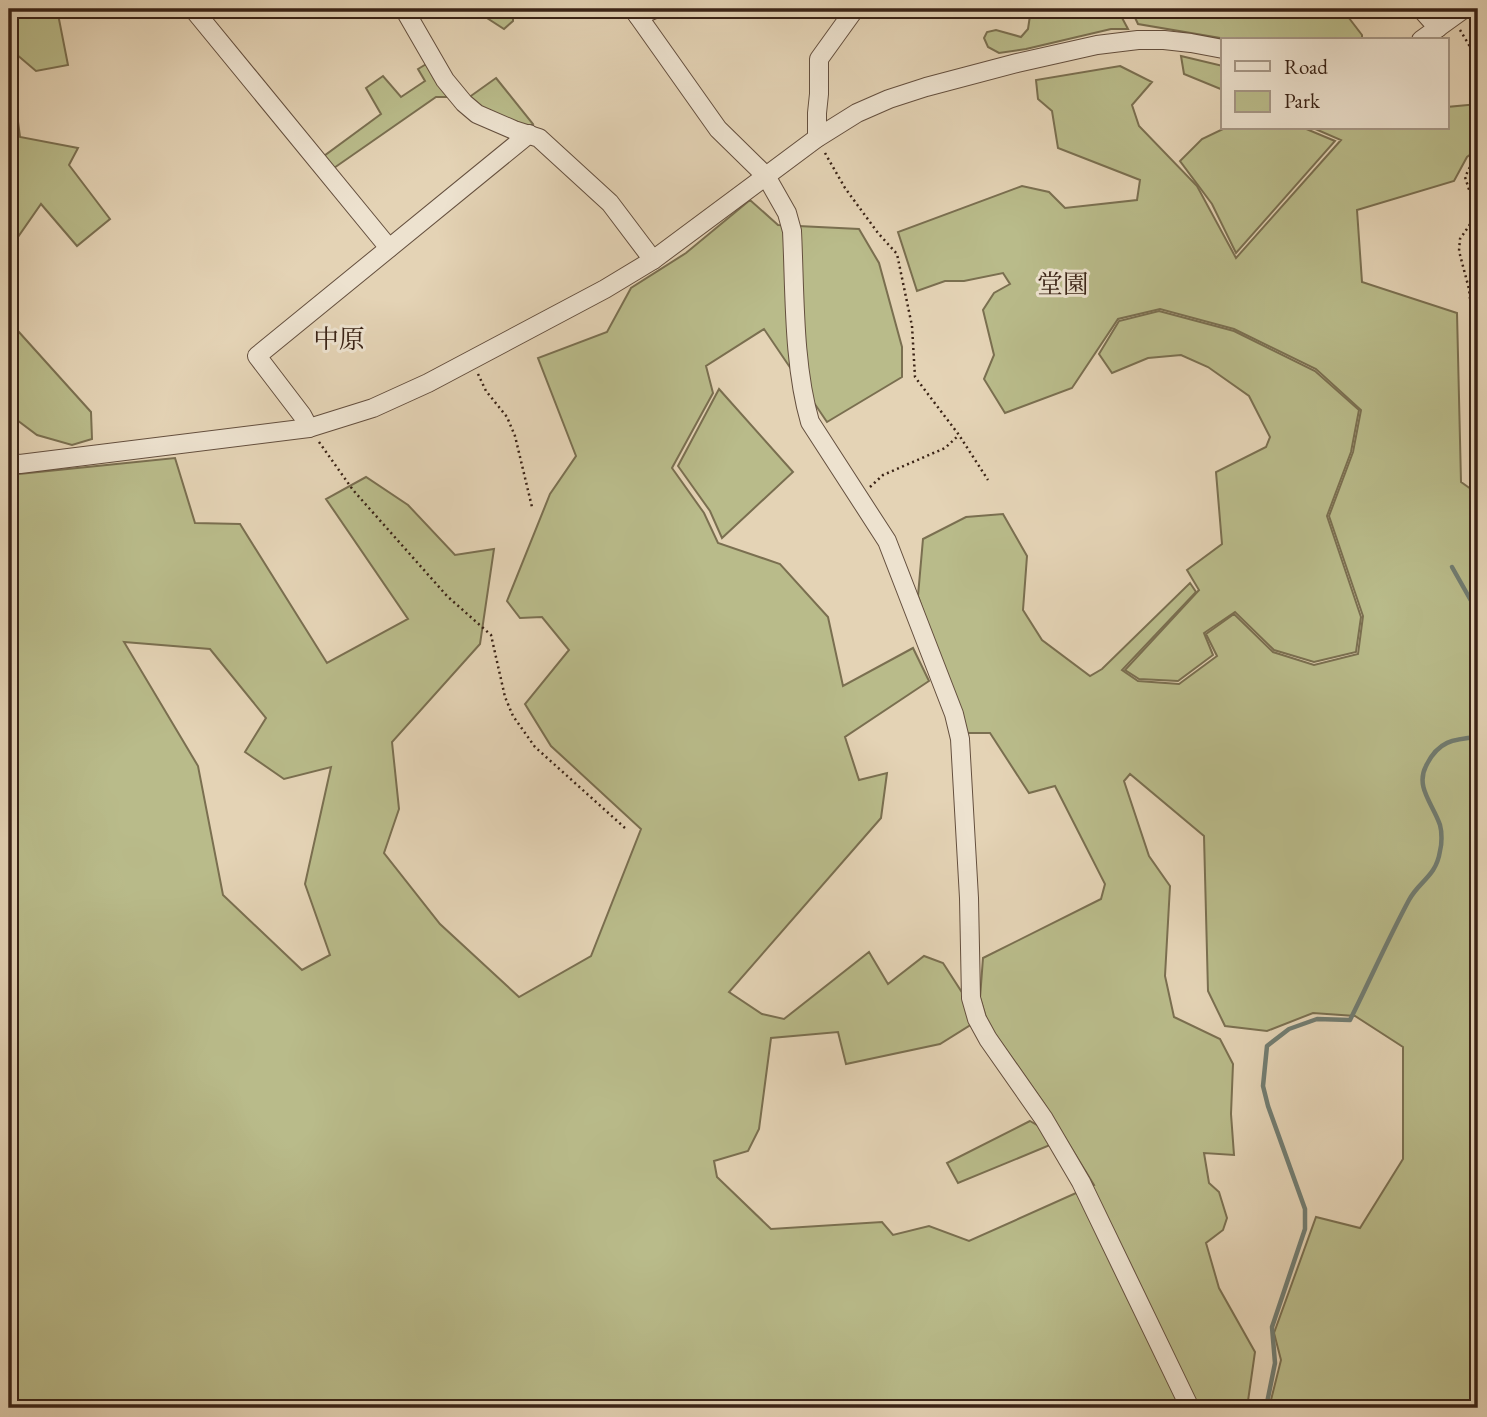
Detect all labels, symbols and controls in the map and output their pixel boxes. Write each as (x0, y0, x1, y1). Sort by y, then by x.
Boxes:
legend (1221, 38, 1448, 130)
text: Road (1284, 53, 1328, 80)
text: Park (1284, 87, 1321, 114)
district label: 堂園 (1037, 267, 1089, 301)
district label: 中原 (313, 322, 365, 356)

